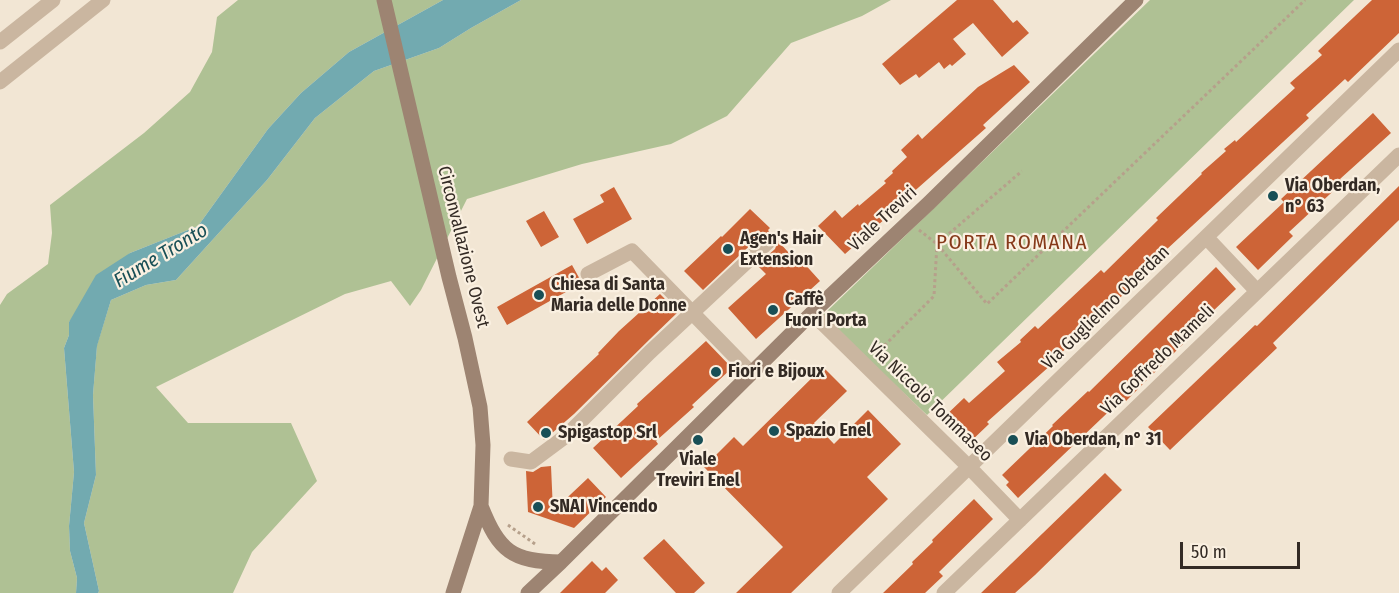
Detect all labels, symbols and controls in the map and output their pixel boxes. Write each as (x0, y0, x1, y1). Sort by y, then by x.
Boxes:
street label: Circonvallazione Ovest (432, 164, 494, 330)
place label: Via Oberdan, n° 63 (1285, 175, 1380, 218)
street label: Viale Treviri (844, 182, 922, 256)
marker: Via Oberdan, n° 63 (1266, 189, 1280, 203)
water label: Fiume Tronto (110, 219, 212, 293)
place label: Agen's Hair Extension (740, 228, 823, 270)
district label: PORTA ROMANA (936, 230, 1088, 256)
marker: Agen's Hair Extension (721, 242, 735, 256)
street label: Via Guglielmo Oberdan (1038, 242, 1174, 374)
place label: Chiesa di Santa Maria delle Donne (551, 274, 687, 316)
marker: Chiesa di Santa Maria delle Donne (532, 288, 546, 302)
place label: Caffè Fuori Porta (785, 289, 867, 332)
street label: Via Goffredo Mameli (1097, 300, 1219, 420)
marker: Caffè Fuori Porta (766, 303, 780, 317)
street label: Via Niccolò Tommaseo (864, 337, 996, 467)
place label: Fiori e Bijoux (728, 361, 824, 383)
marker: Fiori e Bijoux (709, 365, 723, 379)
place label: Spazio Enel (786, 420, 871, 442)
place label: Spigastop Srl (558, 422, 657, 444)
marker: Spazio Enel (767, 424, 781, 438)
marker: Spigastop Srl (539, 426, 553, 440)
place label: Via Oberdan, n° 31 (1025, 429, 1161, 451)
marker: Viale Treviri Enel (691, 433, 705, 447)
marker: Via Oberdan, n° 31 (1006, 433, 1020, 447)
place label: Viale Treviri Enel (656, 449, 740, 492)
place label: SNAI Vincendo (550, 496, 657, 518)
marker: SNAI Vincendo (531, 500, 545, 514)
scale bar (1183, 530, 1303, 568)
text: 50 m (1191, 541, 1227, 563)

